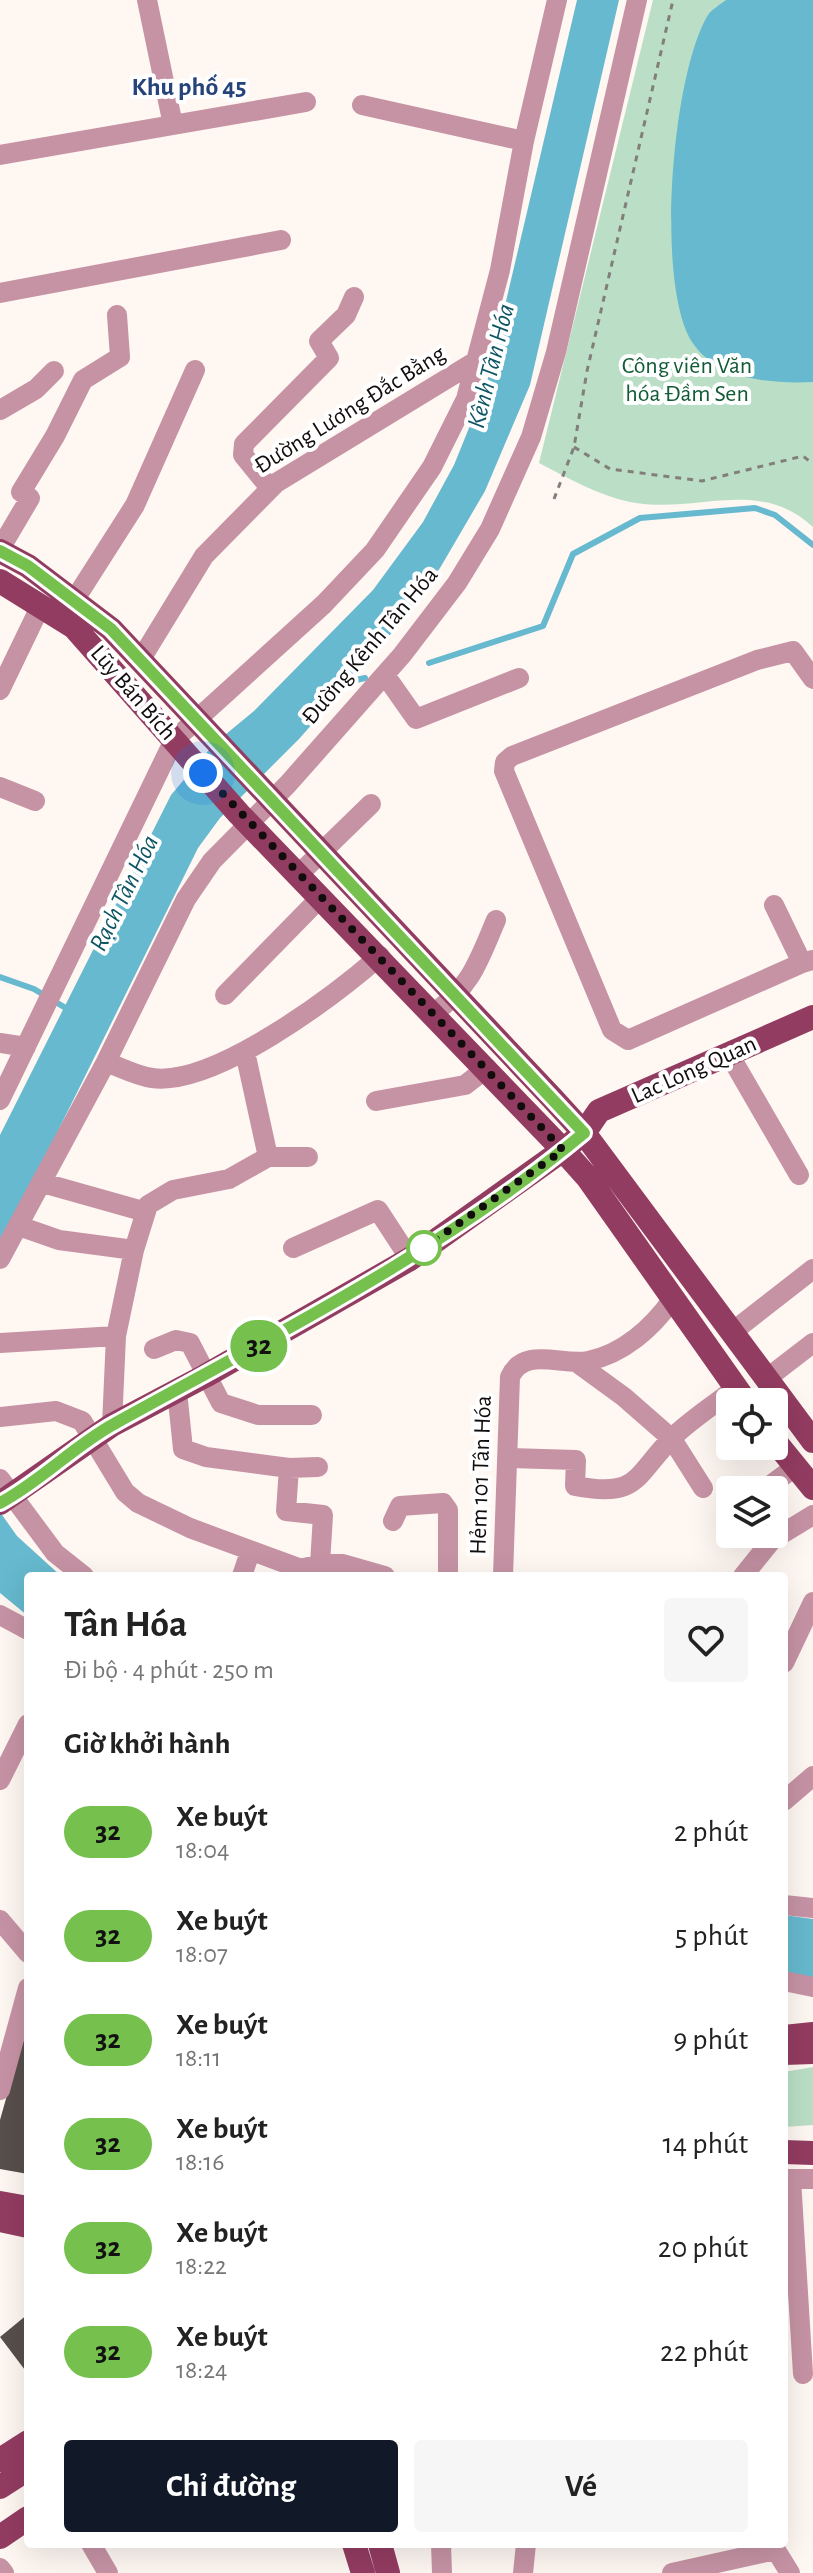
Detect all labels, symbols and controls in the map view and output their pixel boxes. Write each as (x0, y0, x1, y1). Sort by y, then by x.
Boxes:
district label: Khu phố 45 (132, 74, 246, 100)
water label: Kênh Tân Hóa (463, 301, 519, 431)
street label: Đường Lương Đắc Bằng (250, 341, 450, 478)
park label: Công viên Văn hóa Đầm Sen (622, 354, 752, 406)
street label: Đường Kênh Tân Hóa (297, 563, 443, 729)
street label: Lũy Bán Bích (86, 641, 180, 745)
your location (183, 753, 223, 793)
water label: Rạch Tân Hóa (85, 831, 163, 955)
street label: Lac Long Quan (628, 1032, 760, 1108)
unlabelled marker (407, 1231, 441, 1265)
line badge: 32 (223, 1320, 295, 1372)
text: 32 (246, 1332, 272, 1360)
map controls (716, 1388, 788, 1548)
button: locate (716, 1388, 788, 1460)
street label: Hẻm 101 Tân Hóa (466, 1395, 496, 1555)
button: layers (716, 1476, 788, 1548)
button: heart (664, 1598, 748, 1682)
text: Tân Hóa (64, 1606, 187, 1644)
text: Đi bộ · 4 phút · 250 m (64, 1657, 274, 1683)
text: Giờ khởi hành (64, 1729, 230, 1759)
text: Xe buýt (176, 1802, 268, 1832)
text: 2 phút (674, 1817, 748, 1847)
text: 32 (95, 1818, 121, 1846)
text: 18:04 (176, 1837, 229, 1863)
text: Xe buýt (176, 1906, 268, 1936)
text: 5 phút (675, 1921, 748, 1951)
text: 32 (95, 1922, 121, 1950)
text: 18:07 (176, 1941, 228, 1967)
text: Xe buýt (176, 2010, 268, 2040)
text: 9 phút (673, 2025, 748, 2055)
text: 32 (95, 2026, 121, 2054)
text: 18:11 (176, 2045, 221, 2071)
text: Xe buýt (176, 2114, 268, 2144)
text: 14 phút (663, 2129, 748, 2159)
text: 32 (95, 2130, 121, 2158)
text: 18:16 (176, 2149, 224, 2175)
text: Xe buýt (176, 2218, 268, 2248)
text: 20 phút (658, 2233, 748, 2263)
text: 32 (95, 2234, 121, 2262)
text: 18:22 (176, 2253, 227, 2279)
text: Xe buýt (176, 2322, 268, 2352)
text: 22 phút (660, 2337, 748, 2367)
text: 32 (95, 2338, 121, 2366)
text: 18:24 (176, 2357, 228, 2383)
button: Chỉ đường (64, 2440, 398, 2532)
button: Vé (414, 2440, 748, 2532)

